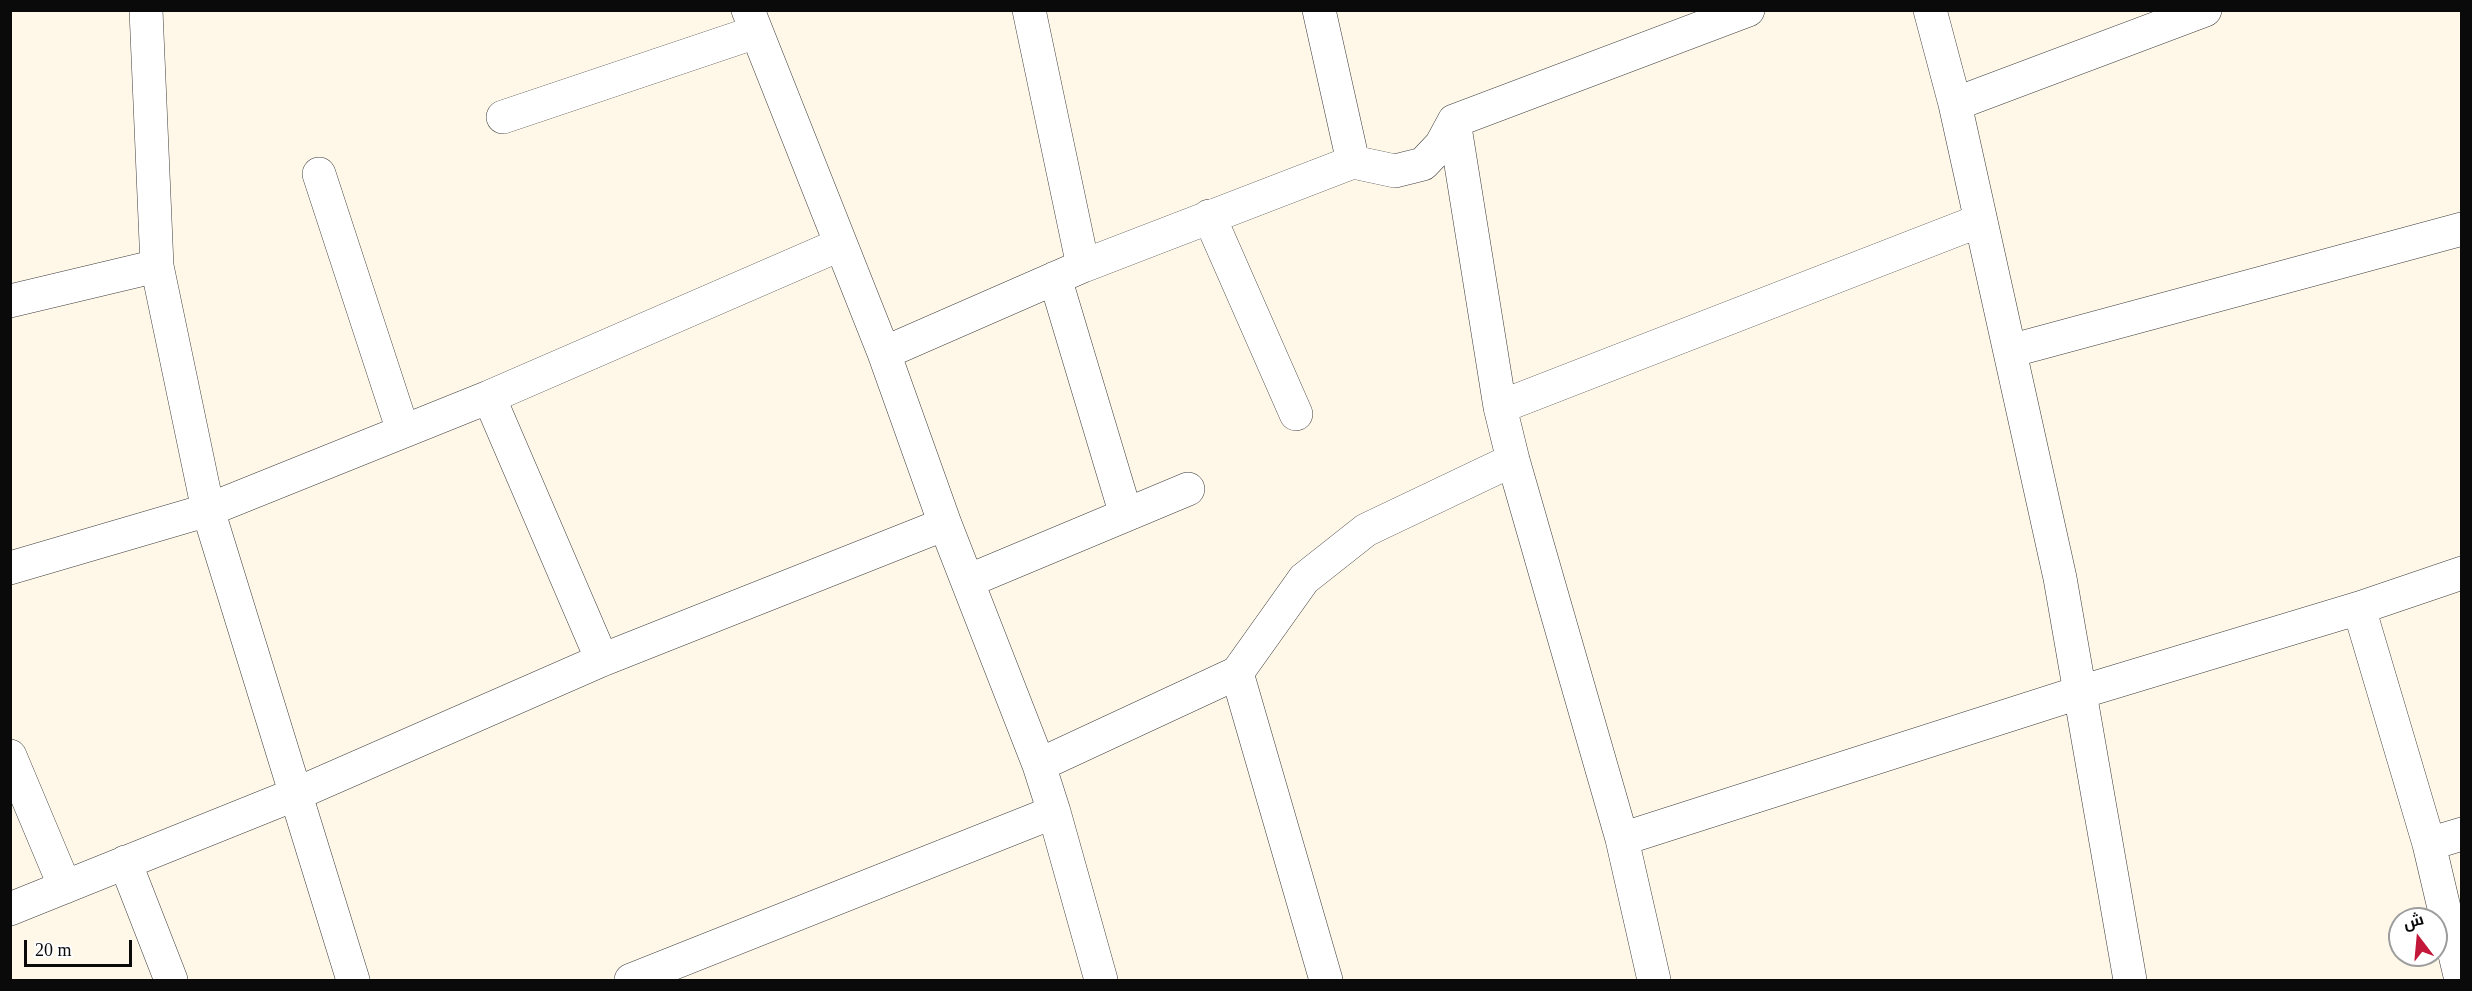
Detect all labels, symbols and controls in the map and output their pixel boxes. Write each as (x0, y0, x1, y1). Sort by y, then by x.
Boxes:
north arrow (2388, 907, 2448, 967)
text: ش (2401, 910, 2426, 932)
scale bar (27, 928, 135, 966)
text: 20 m (35, 940, 72, 960)

